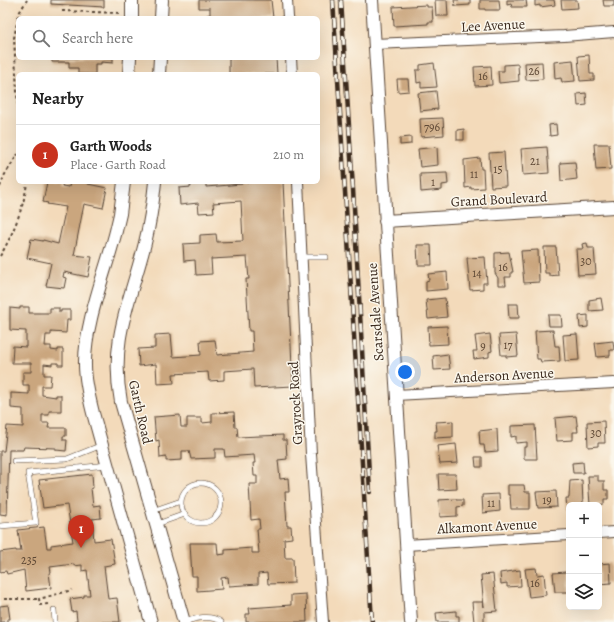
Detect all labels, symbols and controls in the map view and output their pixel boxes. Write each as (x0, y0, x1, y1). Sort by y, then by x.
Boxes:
street label: Lee Avenue (461, 14, 526, 37)
search box (16, 16, 320, 60)
icon: search (30, 27, 52, 49)
text: Search here (62, 28, 133, 48)
house number: 26 (528, 63, 540, 79)
house number: 16 (478, 68, 488, 84)
text: Nearby (32, 87, 83, 110)
house number: 796 (424, 119, 440, 135)
text: Garth Woods (70, 136, 152, 156)
text: 1 (43, 146, 47, 163)
text: 210 m (273, 146, 304, 163)
house number: 21 (530, 153, 540, 169)
text: Place · Garth Road (70, 156, 166, 173)
house number: 15 (493, 161, 503, 177)
house number: 11 (470, 166, 478, 182)
house number: 1 (431, 174, 435, 190)
street label: Grand Boulevard (450, 187, 548, 212)
house number: 30 (580, 253, 592, 269)
house number: 16 (498, 259, 508, 275)
street label: Scarsdale Avenue (363, 262, 388, 362)
house number: 14 (472, 265, 482, 281)
house number: 17 (503, 337, 514, 353)
house number: 9 (480, 338, 486, 354)
street label: Grayrock Road (284, 360, 307, 445)
your location (395, 362, 415, 382)
street label: Anderson Avenue (453, 363, 554, 388)
street label: Garth Road (124, 378, 157, 446)
house number: 30 (590, 425, 602, 441)
house number: 19 (542, 492, 552, 508)
house number: 11 (487, 495, 495, 511)
map controls (566, 502, 602, 610)
button: + (566, 502, 602, 538)
street label: Alkamont Avenue (436, 514, 537, 539)
pin: 1 (68, 515, 94, 548)
button: − (566, 538, 602, 574)
house number: 235 (21, 552, 37, 568)
button: layers (566, 574, 602, 610)
house number: 16 (530, 575, 540, 591)

